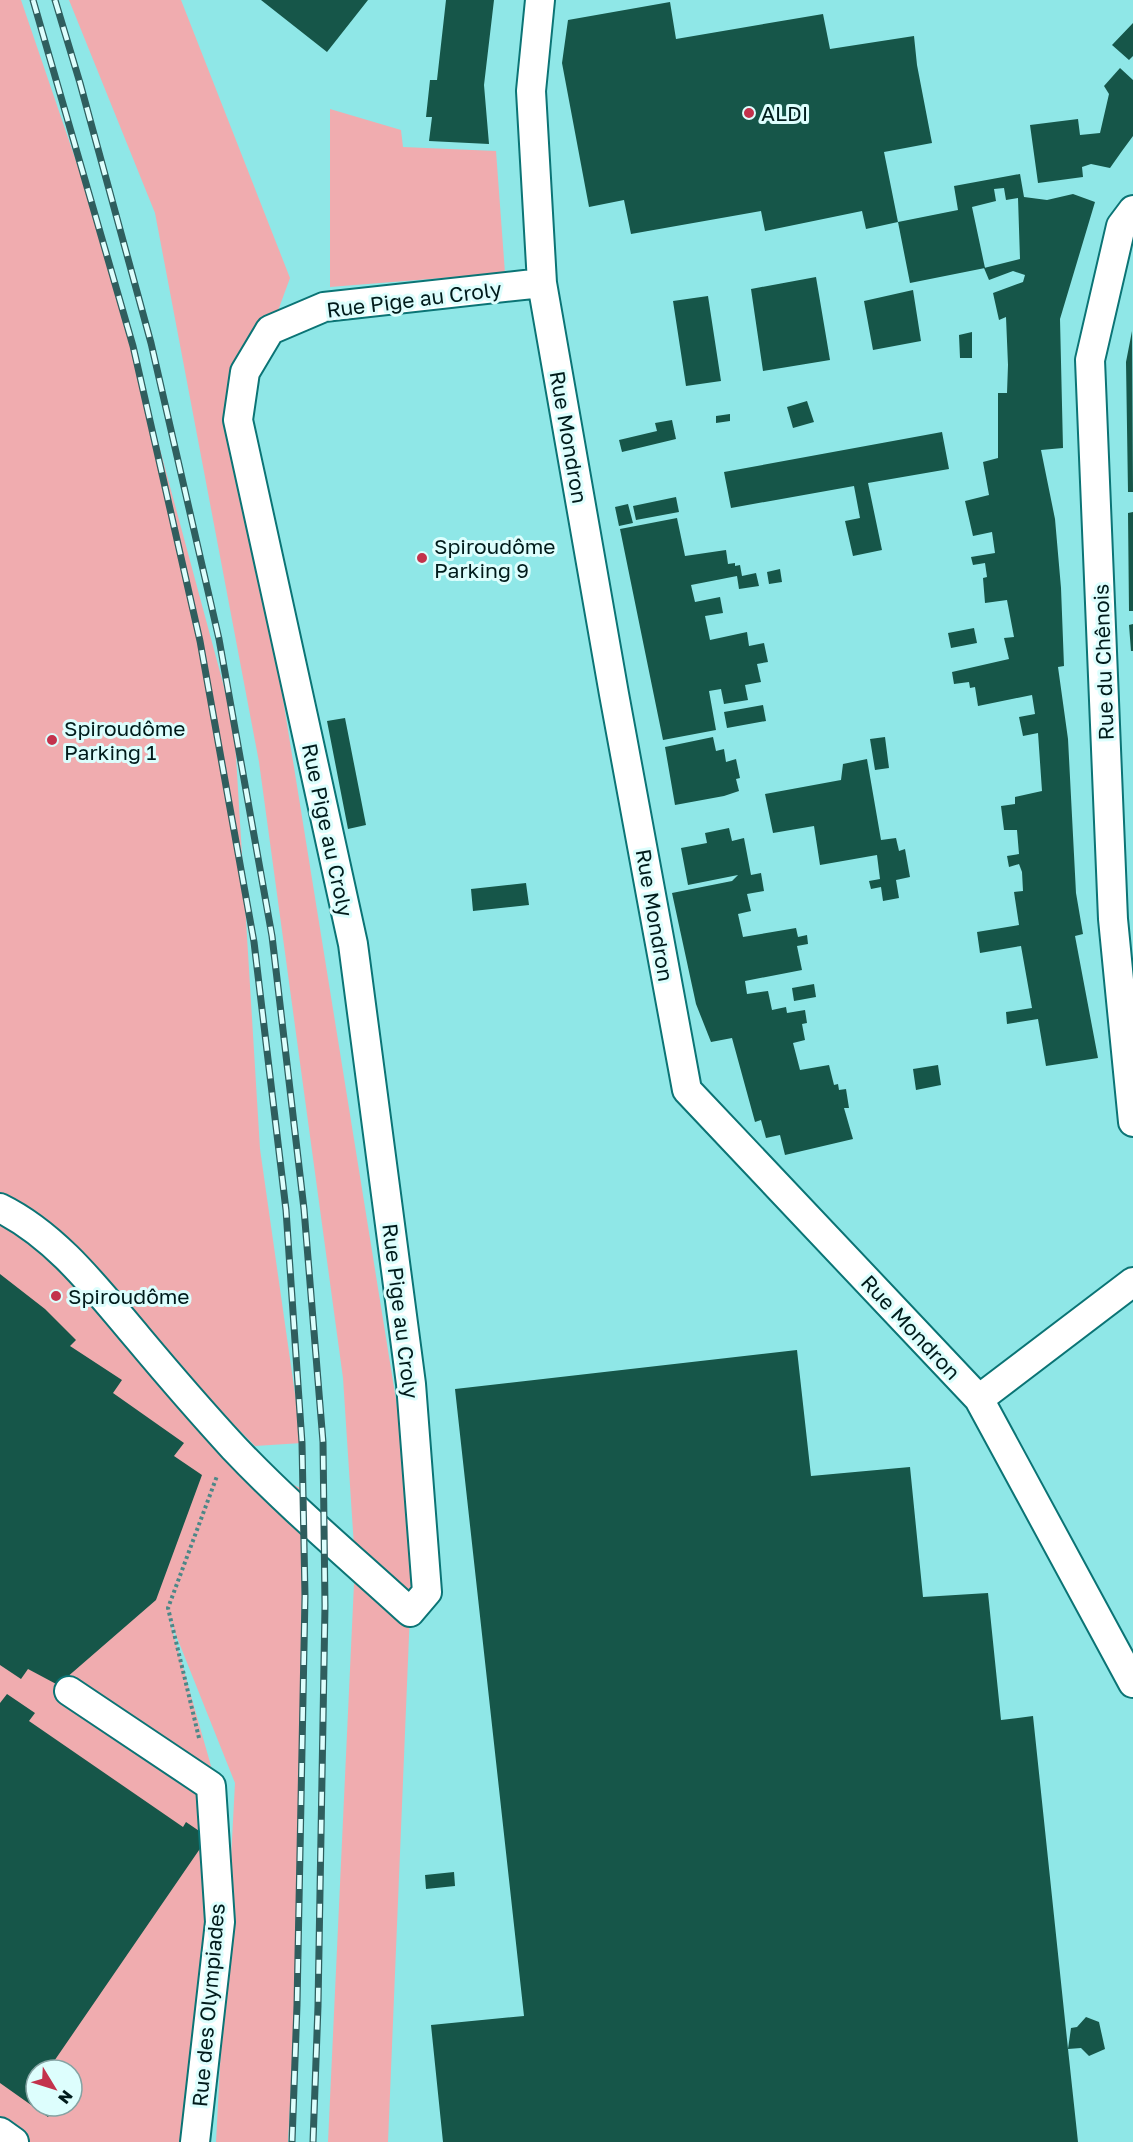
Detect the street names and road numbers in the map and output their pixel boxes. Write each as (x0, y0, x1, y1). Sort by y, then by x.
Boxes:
street label: Rue Pige au Croly (325, 275, 503, 323)
street label: Rue Mondron (545, 369, 593, 505)
street label: Rue du Chênois (1087, 583, 1119, 741)
street label: Rue Pige au Croly (297, 741, 359, 919)
street label: Rue Mondron (631, 847, 679, 983)
street label: Rue Pige au Croly (377, 1222, 425, 1400)
street label: Rue Mondron (856, 1269, 966, 1385)
street label: Rue des Olympiades (186, 1902, 230, 2108)

